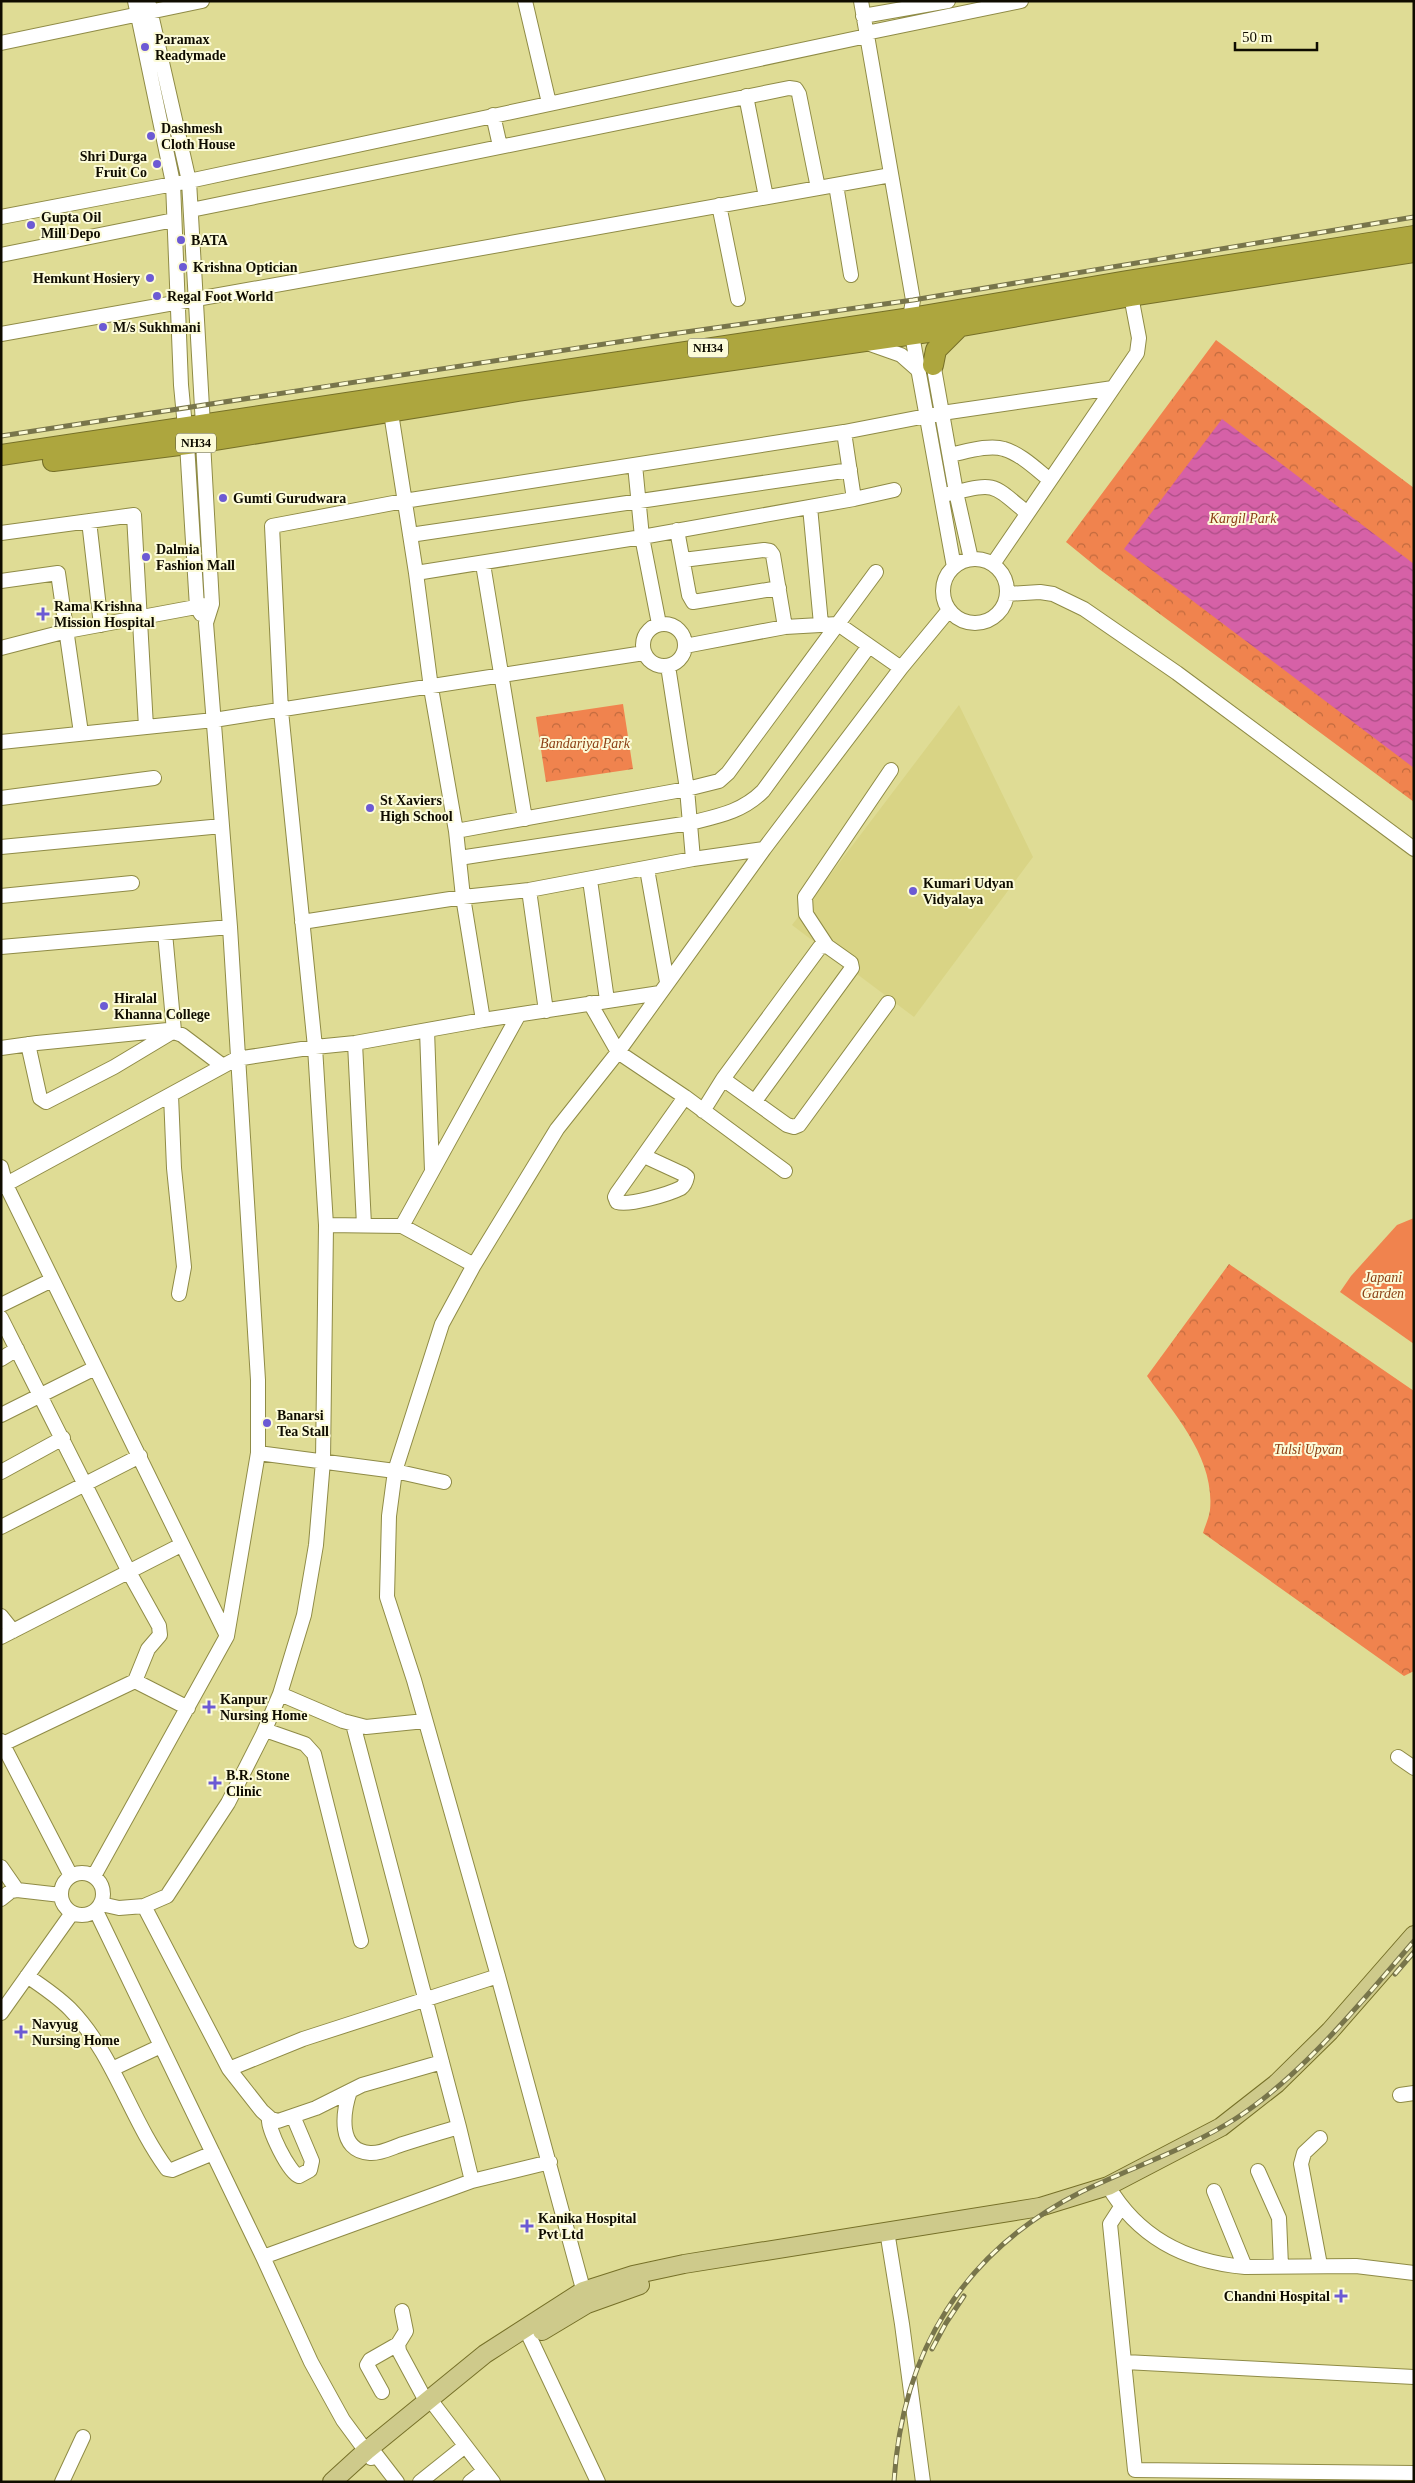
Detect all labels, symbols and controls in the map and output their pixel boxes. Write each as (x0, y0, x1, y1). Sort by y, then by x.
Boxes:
scale bar (1235, 20, 1318, 52)
text: 50 m (1242, 29, 1273, 45)
place label: Paramax Readymade (155, 32, 226, 63)
marker: Paramax Readymade (139, 41, 151, 53)
place label: Dashmesh Cloth House (161, 121, 235, 152)
marker: Dashmesh Cloth House (145, 130, 157, 142)
place label: Shri Durga Fruit Co (80, 149, 147, 180)
marker: Shri Durga Fruit Co (151, 158, 163, 170)
place label: Gupta Oil Mill Depo (41, 210, 101, 241)
marker: Gupta Oil Mill Depo (25, 219, 37, 231)
place label: BATA (191, 233, 229, 248)
marker: BATA (175, 234, 187, 246)
place label: Krishna Optician (193, 260, 298, 275)
marker: Krishna Optician (177, 261, 189, 273)
place label: Hemkunt Hosiery (33, 271, 140, 286)
marker: Hemkunt Hosiery (144, 272, 156, 284)
place label: Regal Foot World (167, 289, 274, 304)
marker: Regal Foot World (151, 290, 163, 302)
place label: M/s Sukhmani (113, 320, 201, 335)
marker: M/s Sukhmani (97, 321, 109, 333)
road number: NH34 (688, 338, 728, 358)
road number: NH34 (176, 433, 216, 452)
place label: Gumti Gurudwara (233, 491, 346, 506)
marker: Gumti Gurudwara (217, 492, 229, 504)
park label: Kargil Park (1209, 511, 1277, 526)
place label: Dalmia Fashion Mall (156, 542, 235, 573)
marker: Dalmia Fashion Mall (140, 551, 152, 563)
place label: Rama Krishna Mission Hospital (54, 599, 155, 630)
marker: Rama Krishna Mission Hospital (36, 607, 50, 621)
park label: Bandariya Park (540, 736, 631, 751)
place label: St Xaviers High School (380, 793, 453, 824)
marker: St Xaviers High School (364, 802, 376, 814)
place label: Kumari Udyan Vidyalaya (923, 876, 1014, 907)
marker: Kumari Udyan Vidyalaya (907, 885, 919, 897)
place label: Hiralal Khanna College (114, 991, 210, 1022)
marker: Hiralal Khanna College (98, 1000, 110, 1012)
park label: Japani Garden (1362, 1270, 1404, 1301)
place label: Banarsi Tea Stall (277, 1408, 329, 1439)
marker: Banarsi Tea Stall (261, 1417, 273, 1429)
park label: Tulsi Upvan (1274, 1442, 1342, 1457)
place label: Kanpur Nursing Home (220, 1692, 308, 1723)
marker: Kanpur Nursing Home (202, 1700, 216, 1714)
place label: B.R. Stone Clinic (226, 1768, 289, 1799)
marker: B.R. Stone Clinic (208, 1776, 222, 1790)
place label: Navyug Nursing Home (32, 2017, 120, 2048)
marker: Navyug Nursing Home (14, 2025, 28, 2039)
place label: Kanika Hospital Pvt Ltd (538, 2211, 637, 2242)
marker: Kanika Hospital Pvt Ltd (520, 2219, 534, 2233)
place label: Chandni Hospital (1224, 2289, 1330, 2304)
marker: Chandni Hospital (1334, 2289, 1348, 2303)

